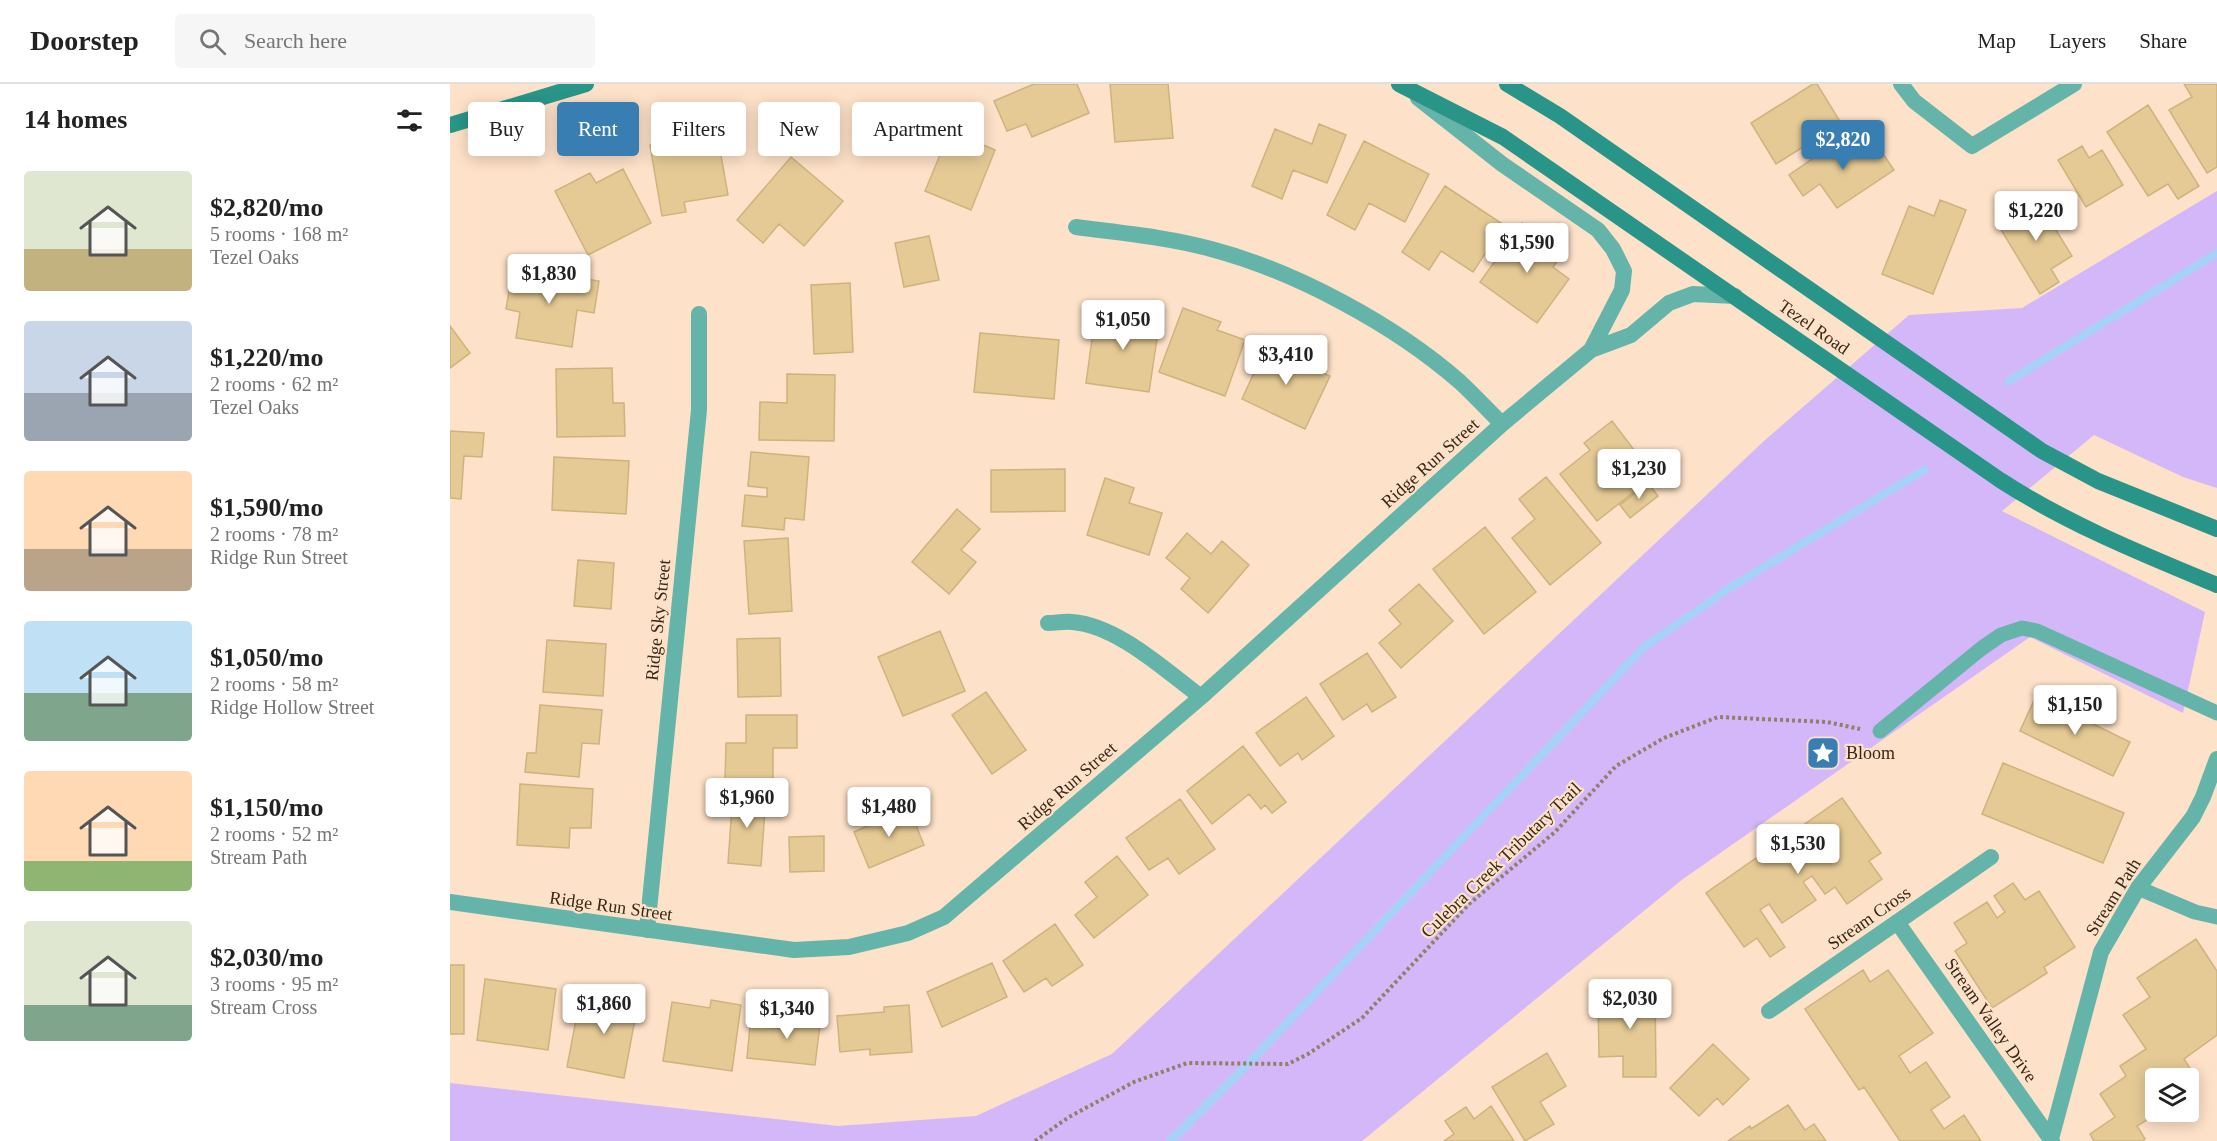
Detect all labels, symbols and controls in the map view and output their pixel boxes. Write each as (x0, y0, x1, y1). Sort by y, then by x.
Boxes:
search box (175, 14, 595, 68)
text: Doorstep (30, 25, 139, 56)
icon: search (196, 25, 229, 58)
text: Search here (244, 28, 347, 53)
text: Map (1978, 29, 2016, 53)
text: Layers (2049, 29, 2106, 53)
text: Share (2139, 29, 2187, 53)
chip: Buy (468, 102, 545, 156)
chip: Rent (557, 102, 639, 156)
chip: Filters (651, 102, 746, 156)
chip: New (758, 102, 840, 156)
chip: Apartment (852, 102, 984, 156)
icon: filters (393, 104, 426, 137)
text: 14 homes (24, 105, 127, 134)
pin: $2,820 (1794, 120, 1892, 171)
text: $2,820 (1816, 128, 1871, 150)
pin: $1,220 (1987, 191, 2085, 242)
text: $2,820/mo (210, 193, 323, 222)
icon: home (72, 195, 144, 267)
text: $1,220 (2009, 199, 2064, 221)
text: 5 rooms · 168 m² (210, 223, 348, 245)
pin: $1,590 (1478, 223, 1576, 274)
text: $1,590 (1500, 231, 1555, 253)
text: Tezel Oaks (210, 246, 299, 268)
pin: $1,830 (500, 254, 598, 305)
text: $1,830 (522, 262, 577, 284)
street label: Tezel Road (1775, 296, 1853, 358)
pin: $1,050 (1074, 300, 1172, 351)
text: $1,050 (1096, 308, 1151, 330)
pin: $3,410 (1237, 335, 1335, 386)
text: $1,220/mo (210, 343, 323, 372)
text: $3,410 (1259, 343, 1314, 365)
icon: home (72, 345, 144, 417)
text: 2 rooms · 62 m² (210, 373, 338, 395)
text: Tezel Oaks (210, 396, 299, 418)
street label: Ridge Run Street (1377, 414, 1483, 512)
pin: $1,230 (1590, 449, 1688, 500)
text: $1,230 (1612, 457, 1667, 479)
text: $1,590/mo (210, 493, 323, 522)
icon: home (72, 495, 144, 567)
text: 2 rooms · 78 m² (210, 523, 338, 545)
text: Ridge Run Street (210, 546, 348, 568)
street label: Ridge Sky Street (642, 558, 674, 682)
text: $1,050/mo (210, 643, 323, 672)
icon: home (72, 645, 144, 717)
text: 2 rooms · 58 m² (210, 673, 338, 695)
pin: $1,150 (2026, 685, 2124, 736)
text: $1,150 (2048, 693, 2103, 715)
text: Ridge Hollow Street (210, 696, 374, 718)
place icon: Bloom (1805, 735, 1841, 771)
street label: Ridge Run Street (1014, 738, 1120, 834)
place label: Bloom (1846, 743, 1895, 763)
pin: $1,960 (698, 778, 796, 829)
street label: Culebra Creek Tributary Trail (1417, 778, 1585, 942)
text: $1,960 (720, 786, 775, 808)
pin: $1,480 (840, 787, 938, 838)
text: $1,150/mo (210, 793, 323, 822)
icon: home (72, 795, 144, 867)
text: $1,480 (862, 795, 917, 817)
text: 2 rooms · 52 m² (210, 823, 338, 845)
pin: $1,530 (1749, 824, 1847, 875)
text: $1,530 (1771, 832, 1826, 854)
text: Stream Path (210, 846, 307, 868)
street label: Stream Path (2081, 855, 2145, 939)
street label: Stream Cross (1824, 882, 1914, 954)
street label: Ridge Run Street (548, 887, 674, 925)
text: $2,030/mo (210, 943, 323, 972)
icon: home (72, 945, 144, 1017)
street label: Stream Valley Drive (1941, 954, 2041, 1086)
text: 3 rooms · 95 m² (210, 973, 338, 995)
pin: $2,030 (1581, 979, 1679, 1030)
pin: $1,860 (555, 984, 653, 1035)
text: $2,030 (1603, 987, 1658, 1009)
pin: $1,340 (738, 989, 836, 1040)
text: $1,860 (577, 992, 632, 1014)
text: Stream Cross (210, 996, 317, 1018)
text: $1,340 (760, 997, 815, 1019)
map controls (2145, 1068, 2199, 1122)
button: layers (2145, 1068, 2199, 1122)

